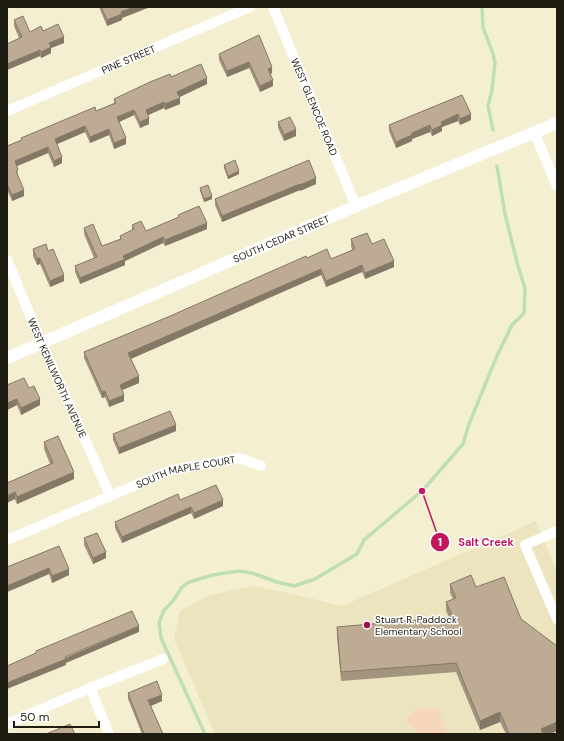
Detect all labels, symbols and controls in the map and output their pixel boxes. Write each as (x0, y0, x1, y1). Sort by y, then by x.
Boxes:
street label: PINE STREET (100, 42, 158, 77)
street label: WEST GLENCOE ROAD (288, 56, 340, 158)
street label: SOUTH CEDAR STREET (231, 212, 332, 266)
street label: WEST KENILWORTH AVENUE (25, 316, 90, 440)
street label: SOUTH MAPLE COURT (134, 453, 237, 491)
callout: Salt Creek (430, 531, 522, 554)
text: 1 (438, 534, 442, 550)
text: Salt Creek (458, 535, 514, 549)
place label: Stuart R. Paddock Elementary School (375, 613, 462, 638)
marker: Stuart R. Paddock Elementary School (362, 620, 372, 630)
scale bar (14, 703, 99, 729)
text: 50 m (20, 709, 49, 725)

